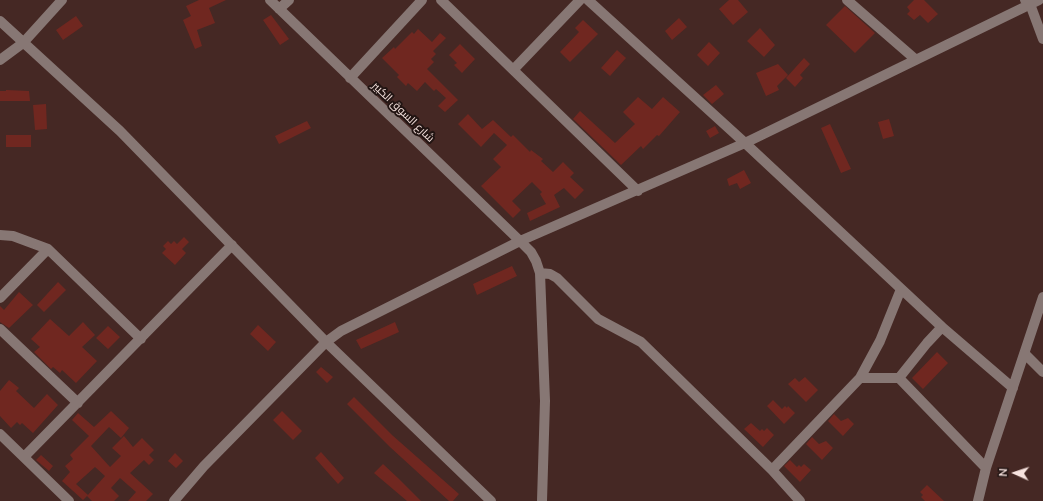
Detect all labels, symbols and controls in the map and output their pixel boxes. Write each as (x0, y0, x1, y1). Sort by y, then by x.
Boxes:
street label: شارع السوق الكبير (369, 79, 437, 145)
north arrow (995, 453, 1035, 493)
text: N (996, 468, 1010, 477)

